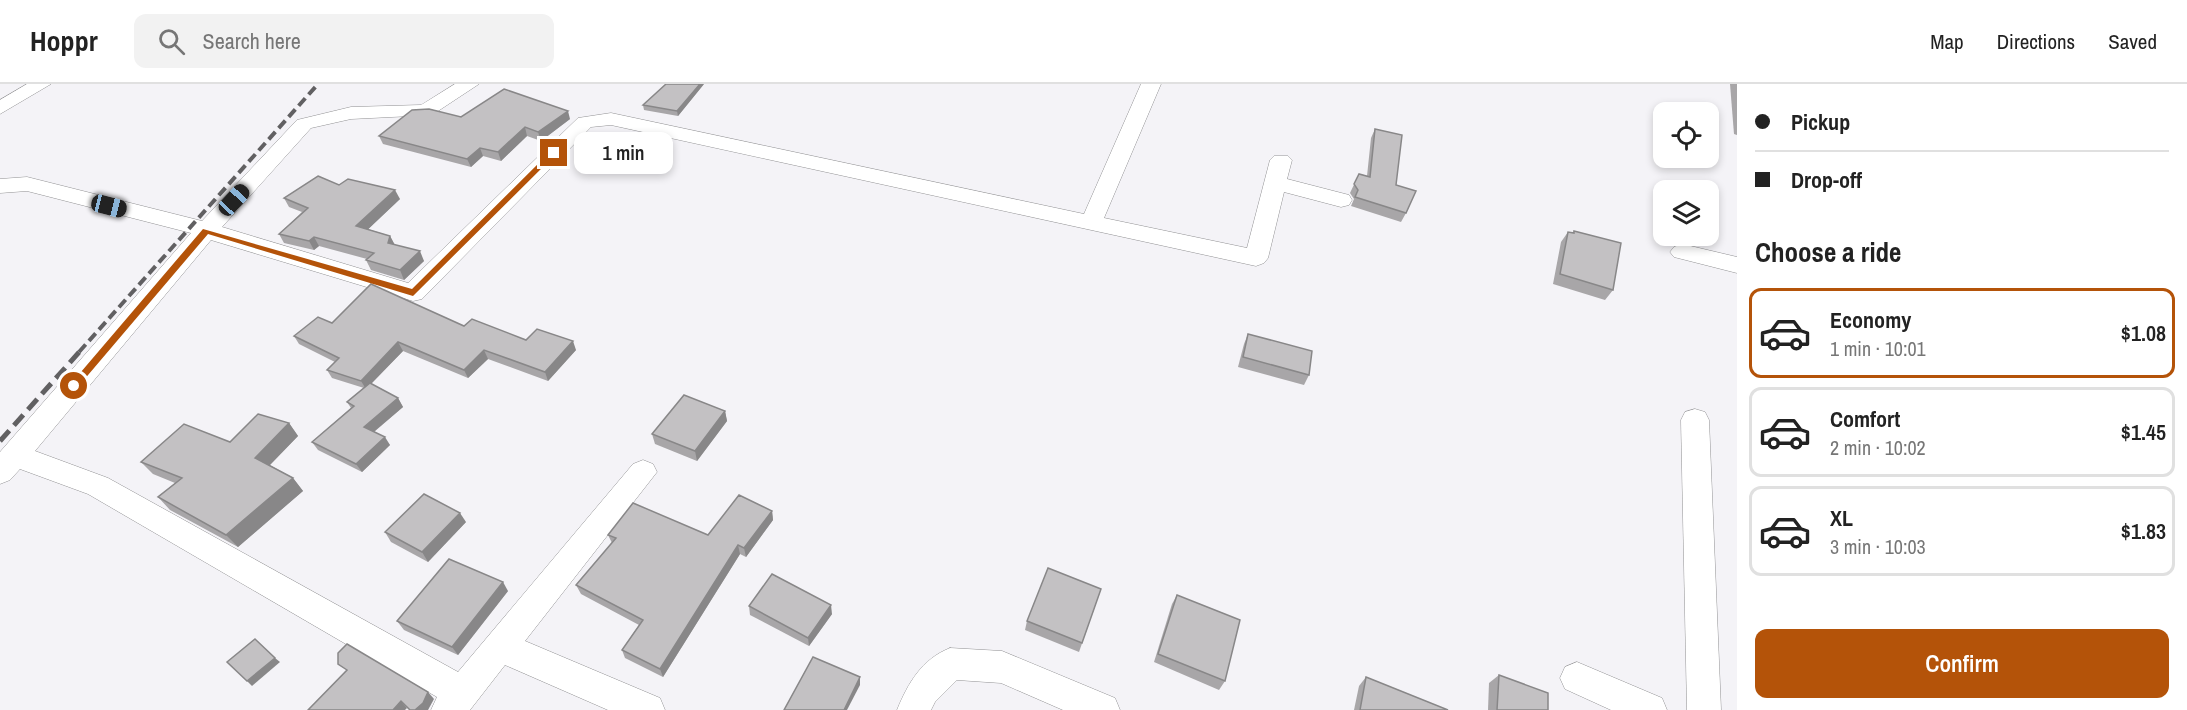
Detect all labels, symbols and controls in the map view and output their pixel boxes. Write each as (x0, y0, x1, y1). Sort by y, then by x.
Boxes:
search box (134, 14, 554, 68)
text: Hoppr (30, 22, 98, 60)
icon: search (155, 25, 188, 58)
text: Search here (203, 26, 301, 56)
text: Map (1930, 27, 1964, 56)
text: Directions (1997, 27, 2075, 56)
text: Saved (2108, 27, 2157, 56)
map controls (1653, 102, 1719, 246)
button: locate (1653, 102, 1719, 168)
text: Pickup (1791, 107, 1850, 137)
callout: 1 min (575, 132, 674, 174)
route end (540, 139, 567, 166)
text: 1 min (602, 139, 645, 166)
text: Drop-off (1791, 165, 1862, 195)
button: layers (1653, 180, 1719, 246)
car (215, 181, 253, 219)
car (89, 193, 129, 219)
text: Choose a ride (1755, 234, 1901, 270)
text: Economy (1830, 305, 1911, 335)
icon: car (1758, 306, 1812, 360)
text: $1.08 (2121, 318, 2166, 348)
text: 1 min · 10:01 (1830, 335, 1926, 362)
route start (60, 372, 87, 399)
text: Comfort (1830, 404, 1900, 434)
icon: car (1758, 405, 1812, 459)
text: $1.45 (2121, 417, 2166, 447)
text: 2 min · 10:02 (1830, 434, 1926, 461)
text: XL (1830, 503, 1853, 533)
icon: car (1758, 504, 1812, 558)
text: $1.83 (2121, 516, 2166, 546)
text: 3 min · 10:03 (1830, 533, 1926, 560)
button: Confirm (1755, 629, 2169, 698)

